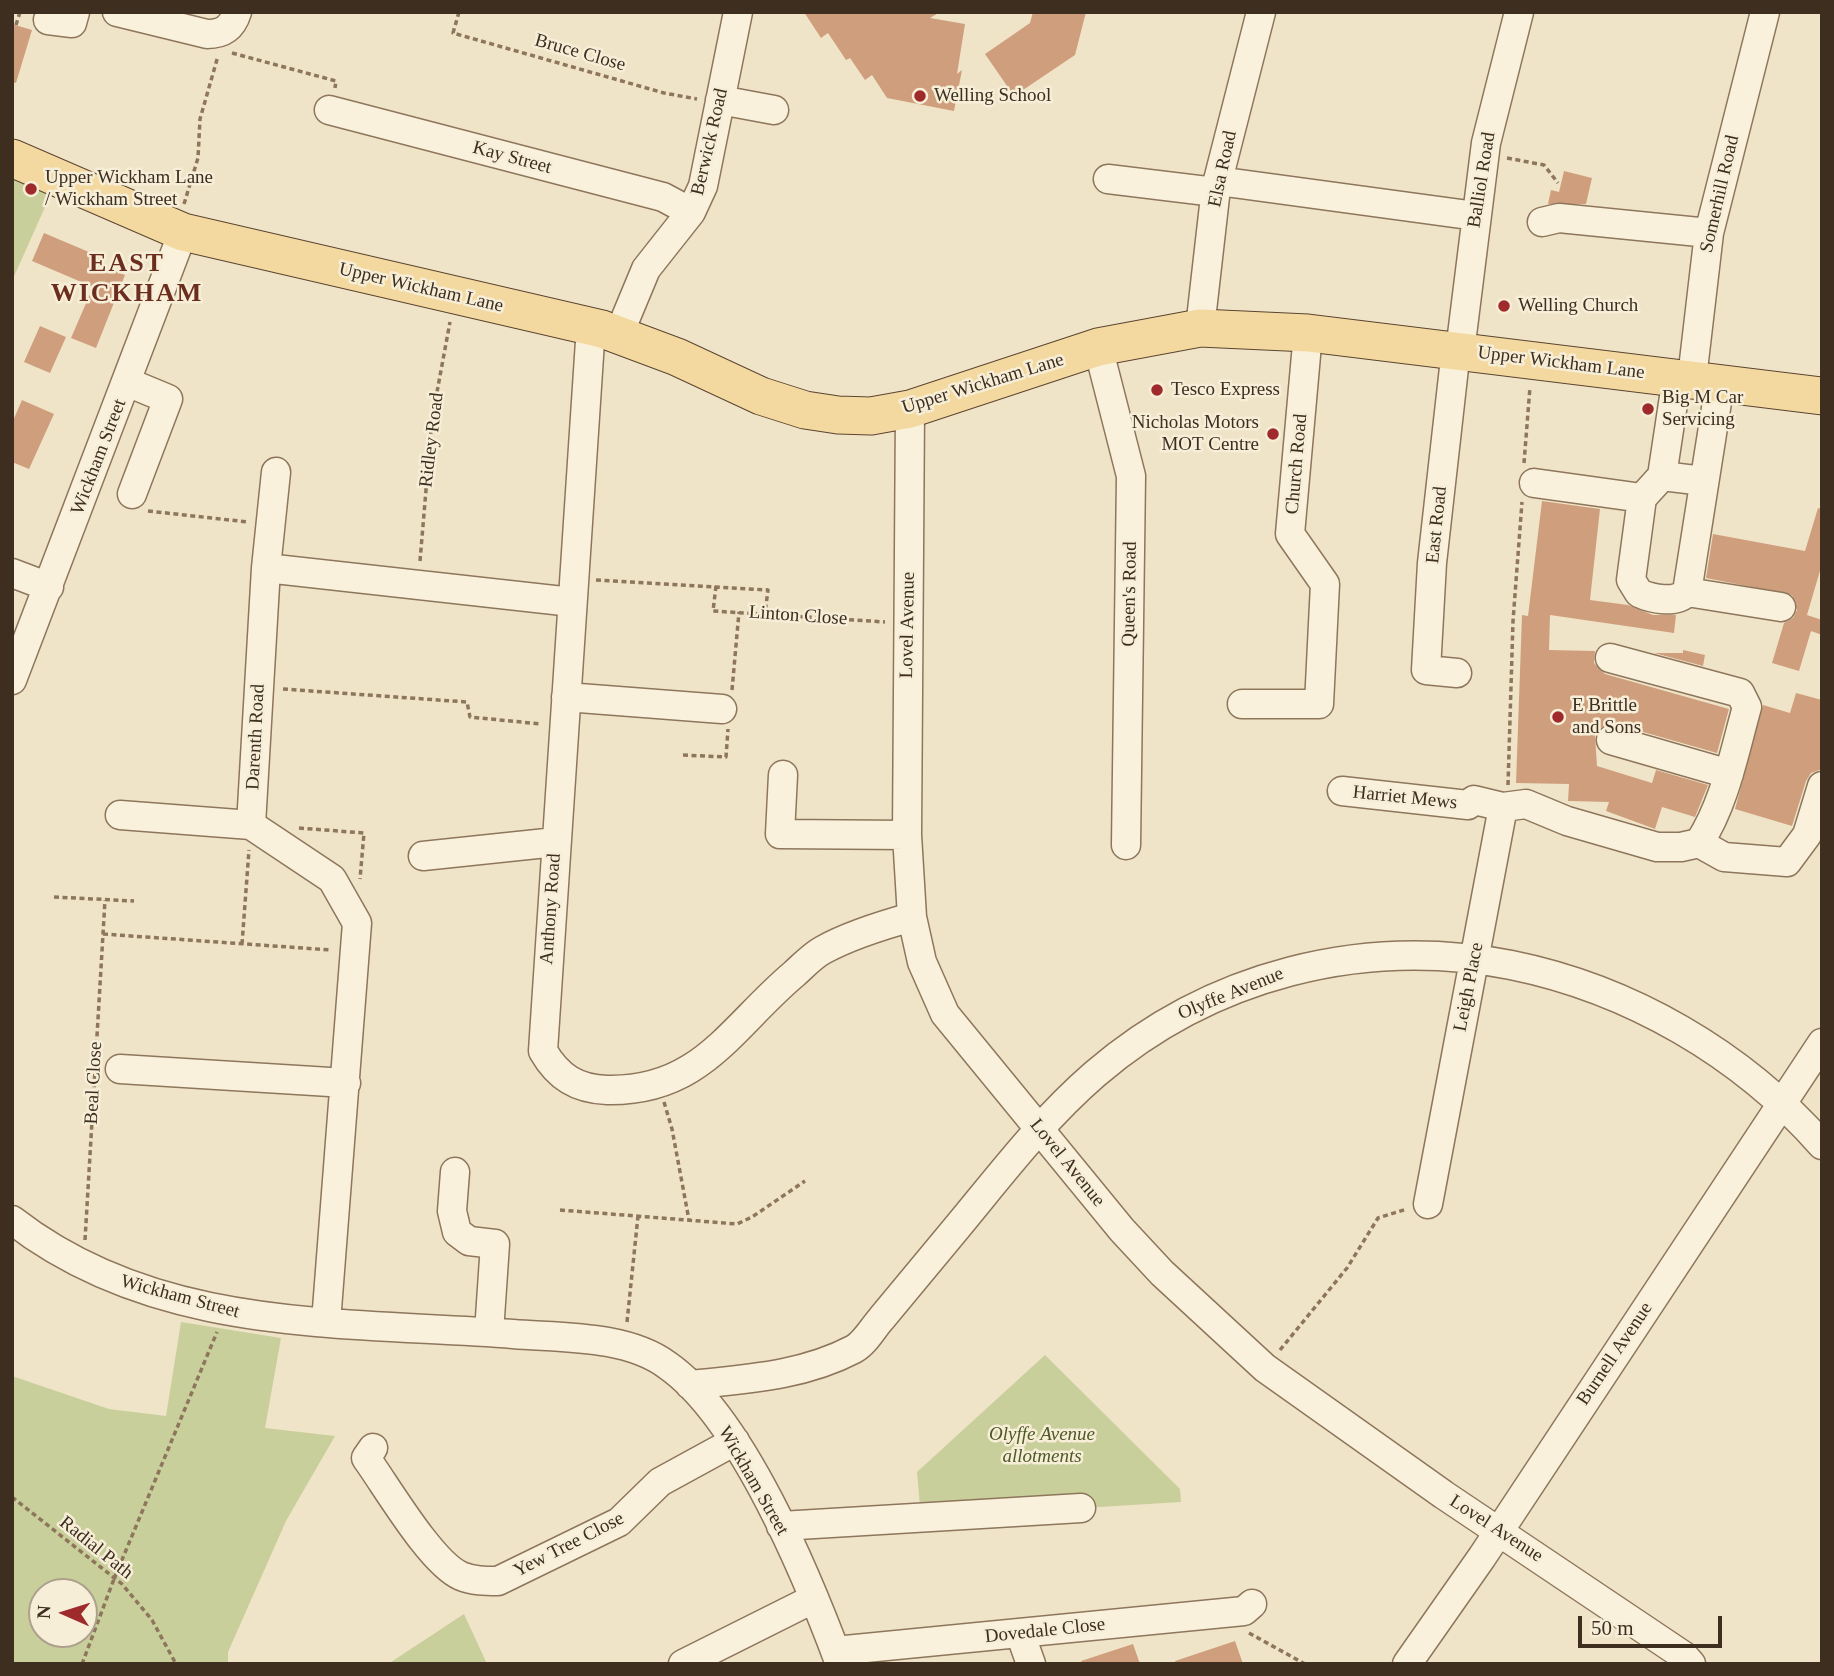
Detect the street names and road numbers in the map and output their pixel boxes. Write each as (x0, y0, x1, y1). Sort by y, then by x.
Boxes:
street label: Bruce Close (532, 29, 628, 77)
street label: Berwick Road (687, 86, 733, 198)
street label: Elsa Road (1204, 129, 1242, 209)
street label: Balliol Road (1463, 131, 1501, 229)
street label: Somerhill Road (1695, 133, 1745, 255)
street label: Kay Street (470, 137, 554, 179)
street label: Upper Wickham Lane (337, 258, 505, 318)
street label: Upper Wickham Lane (1476, 341, 1646, 385)
street label: Upper Wickham Lane (899, 349, 1067, 419)
street label: Ridley Road (415, 391, 449, 489)
street label: Wickham Street (66, 396, 132, 518)
street label: Church Road (1281, 413, 1313, 515)
street label: East Road (1422, 485, 1452, 565)
street label: Queen's Road (1118, 541, 1142, 647)
street label: Lovel Avenue (896, 571, 920, 679)
street label: Linton Close (748, 601, 848, 631)
street label: Darenth Road (242, 683, 270, 791)
street label: Harriet Mews (1352, 781, 1458, 815)
street label: Anthony Road (536, 853, 566, 965)
street label: Leigh Place (1449, 941, 1489, 1033)
street label: Olyffe Avenue (1175, 963, 1287, 1025)
street label: Beal Close (80, 1041, 108, 1125)
street label: Lovel Avenue (1025, 1114, 1109, 1212)
street label: Wickham Street (118, 1270, 242, 1324)
street label: Burnell Avenue (1572, 1298, 1658, 1410)
street label: Wickham Street (713, 1422, 793, 1540)
street label: Lovel Avenue (1445, 1490, 1547, 1568)
street label: Yew Tree Close (510, 1507, 628, 1583)
street label: Radial Path (55, 1511, 137, 1585)
street label: Dovedale Close (984, 1613, 1106, 1649)

